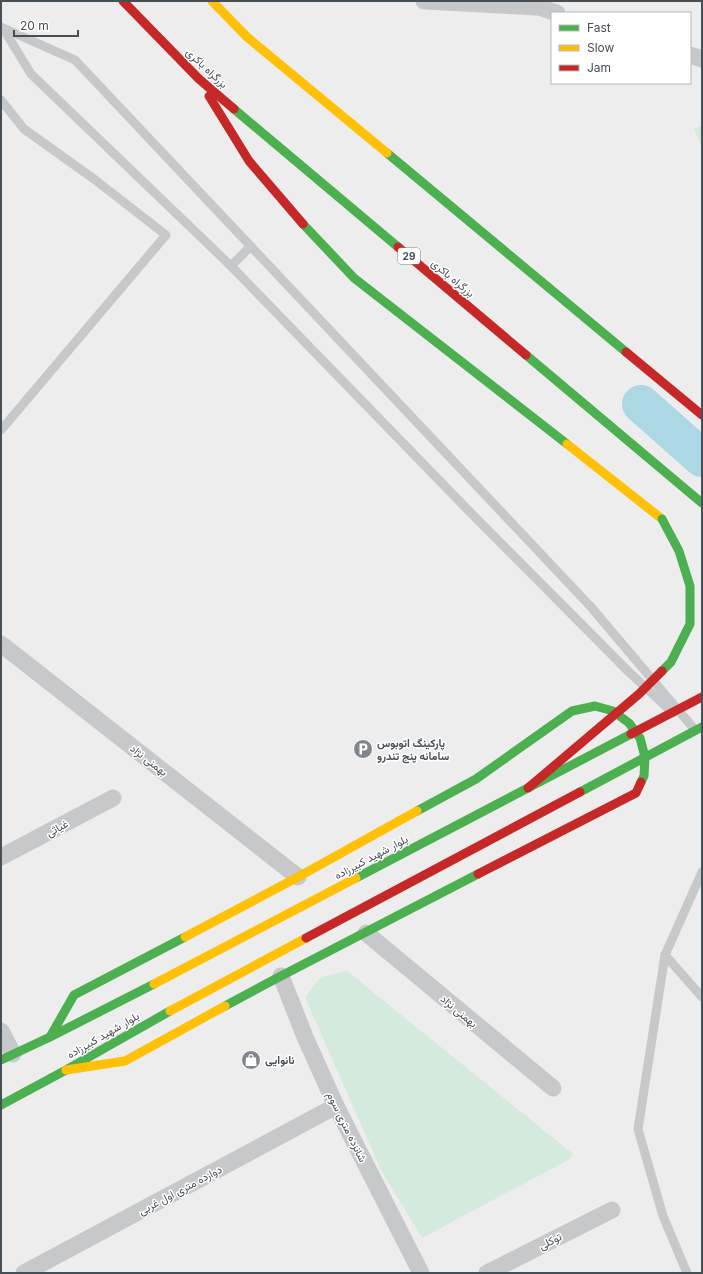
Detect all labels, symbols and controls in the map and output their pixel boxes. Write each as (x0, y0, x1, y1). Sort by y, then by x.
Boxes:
scale bar (14, 12, 78, 38)
legend (551, 12, 691, 84)
text: 20 m (20, 18, 49, 33)
text: Fast (587, 20, 611, 35)
text: Slow (587, 40, 615, 55)
street label: بزرگراه باکری (183, 45, 231, 91)
text: Jam (587, 60, 611, 75)
road number: 29 (398, 248, 420, 264)
street label: بزرگراه باکری (428, 256, 478, 300)
place label: پارکینگ اتوبوس سامانه پنج تندرو (377, 736, 450, 764)
parking icon: پارکینگ اتوبوس سامانه پنج تندرو (352, 738, 374, 760)
street label: بهمنی نژاد (127, 741, 171, 779)
street label: غیاثی (44, 816, 71, 840)
street label: بلوار شهید کبیرزاده (332, 832, 410, 882)
street label: بهمنی نژاد (438, 992, 480, 1030)
street label: بلوار شهید کبیرزاده (64, 1009, 142, 1061)
shop icon: نانوایی (240, 1049, 262, 1071)
place label: نانوایی (265, 1053, 295, 1067)
street label: شانزده متری سوم (323, 1090, 370, 1165)
street label: دوازده متری اول غربی (136, 1162, 224, 1218)
street label: توکلی (536, 1229, 564, 1253)

